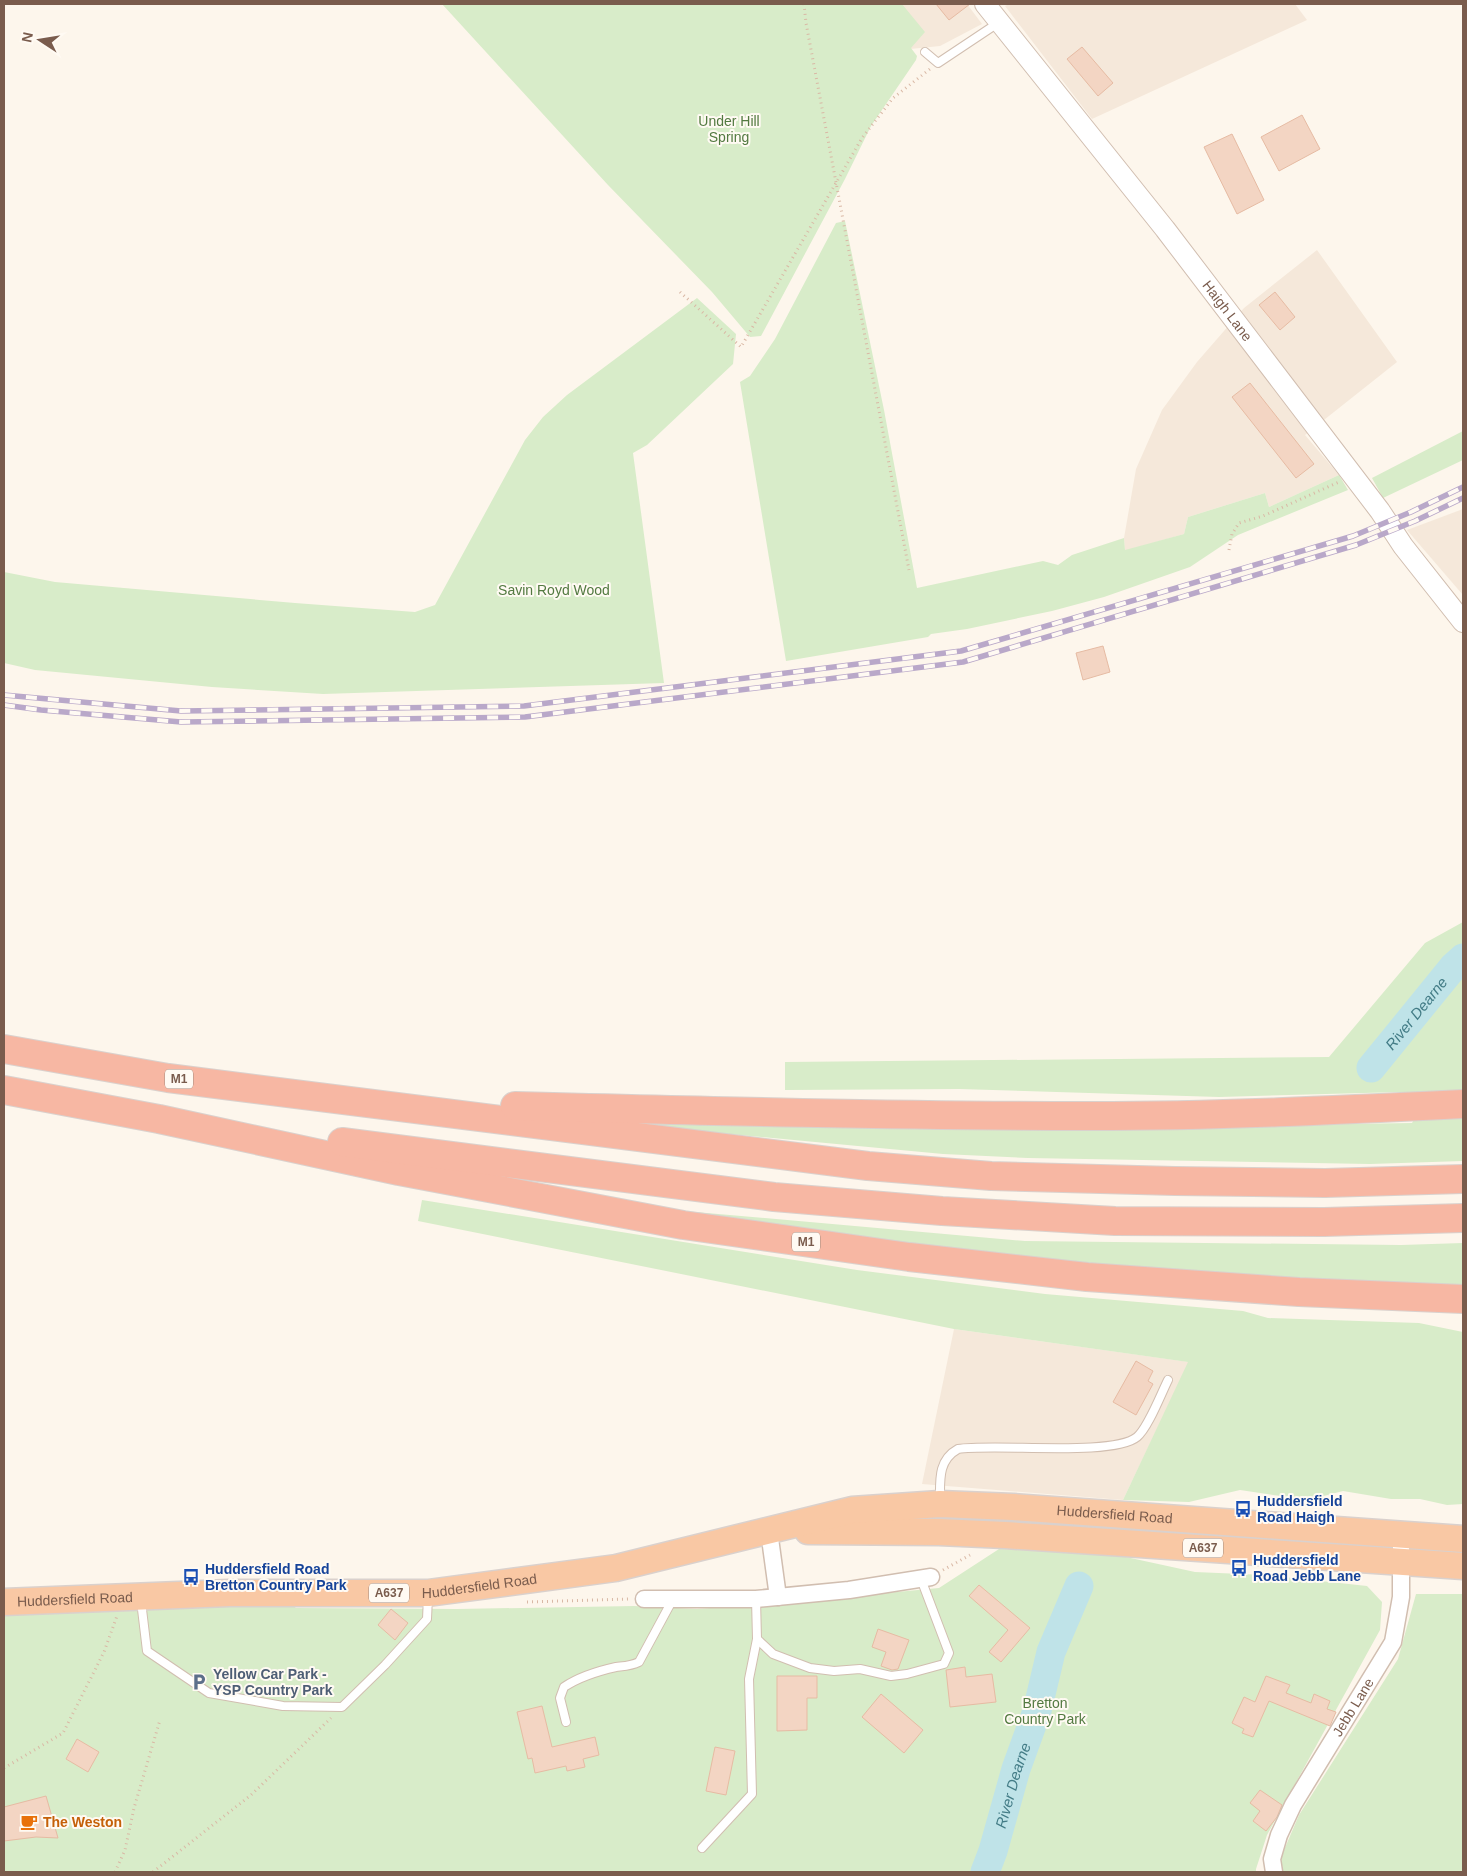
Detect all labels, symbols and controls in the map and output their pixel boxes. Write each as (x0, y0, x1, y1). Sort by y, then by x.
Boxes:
north arrow (15, 15, 65, 65)
text: N (18, 31, 36, 44)
park label: Under Hill Spring (698, 113, 760, 145)
street label: Haigh Lane (1199, 277, 1256, 344)
park label: Savin Royd Wood (498, 582, 610, 598)
water label: River Dearne (1381, 973, 1450, 1053)
road number: M1 (165, 1070, 193, 1088)
road number: M1 (792, 1232, 820, 1252)
place label: Huddersfield Road Haigh (1257, 1493, 1343, 1525)
bus stop icon: Huddersfield Road Haigh (1233, 1499, 1253, 1519)
street label: Huddersfield Road (1056, 1502, 1173, 1526)
road number: A637 (1183, 1539, 1223, 1558)
place label: Huddersfield Road Jebb Lane (1253, 1552, 1361, 1584)
bus stop icon: Huddersfield Road Jebb Lane (1229, 1558, 1249, 1578)
place label: Huddersfield Road Bretton Country Park (205, 1561, 347, 1593)
bus stop icon: Huddersfield Road Bretton Country Park (181, 1567, 201, 1587)
street label: Huddersfield Road (422, 1571, 538, 1601)
road number: A637 (369, 1584, 409, 1602)
street label: Huddersfield Road (17, 1589, 133, 1609)
place label: Yellow Car Park - YSP Country Park (213, 1666, 333, 1698)
parking icon: Yellow Car Park - YSP Country Park (189, 1672, 209, 1692)
street label: Jebb Lane (1329, 1675, 1377, 1739)
park label: Bretton Country Park (1004, 1695, 1087, 1727)
water label: River Dearne (991, 1740, 1033, 1830)
cafe icon: The Weston (19, 1812, 39, 1832)
place label: The Weston (43, 1814, 122, 1830)

